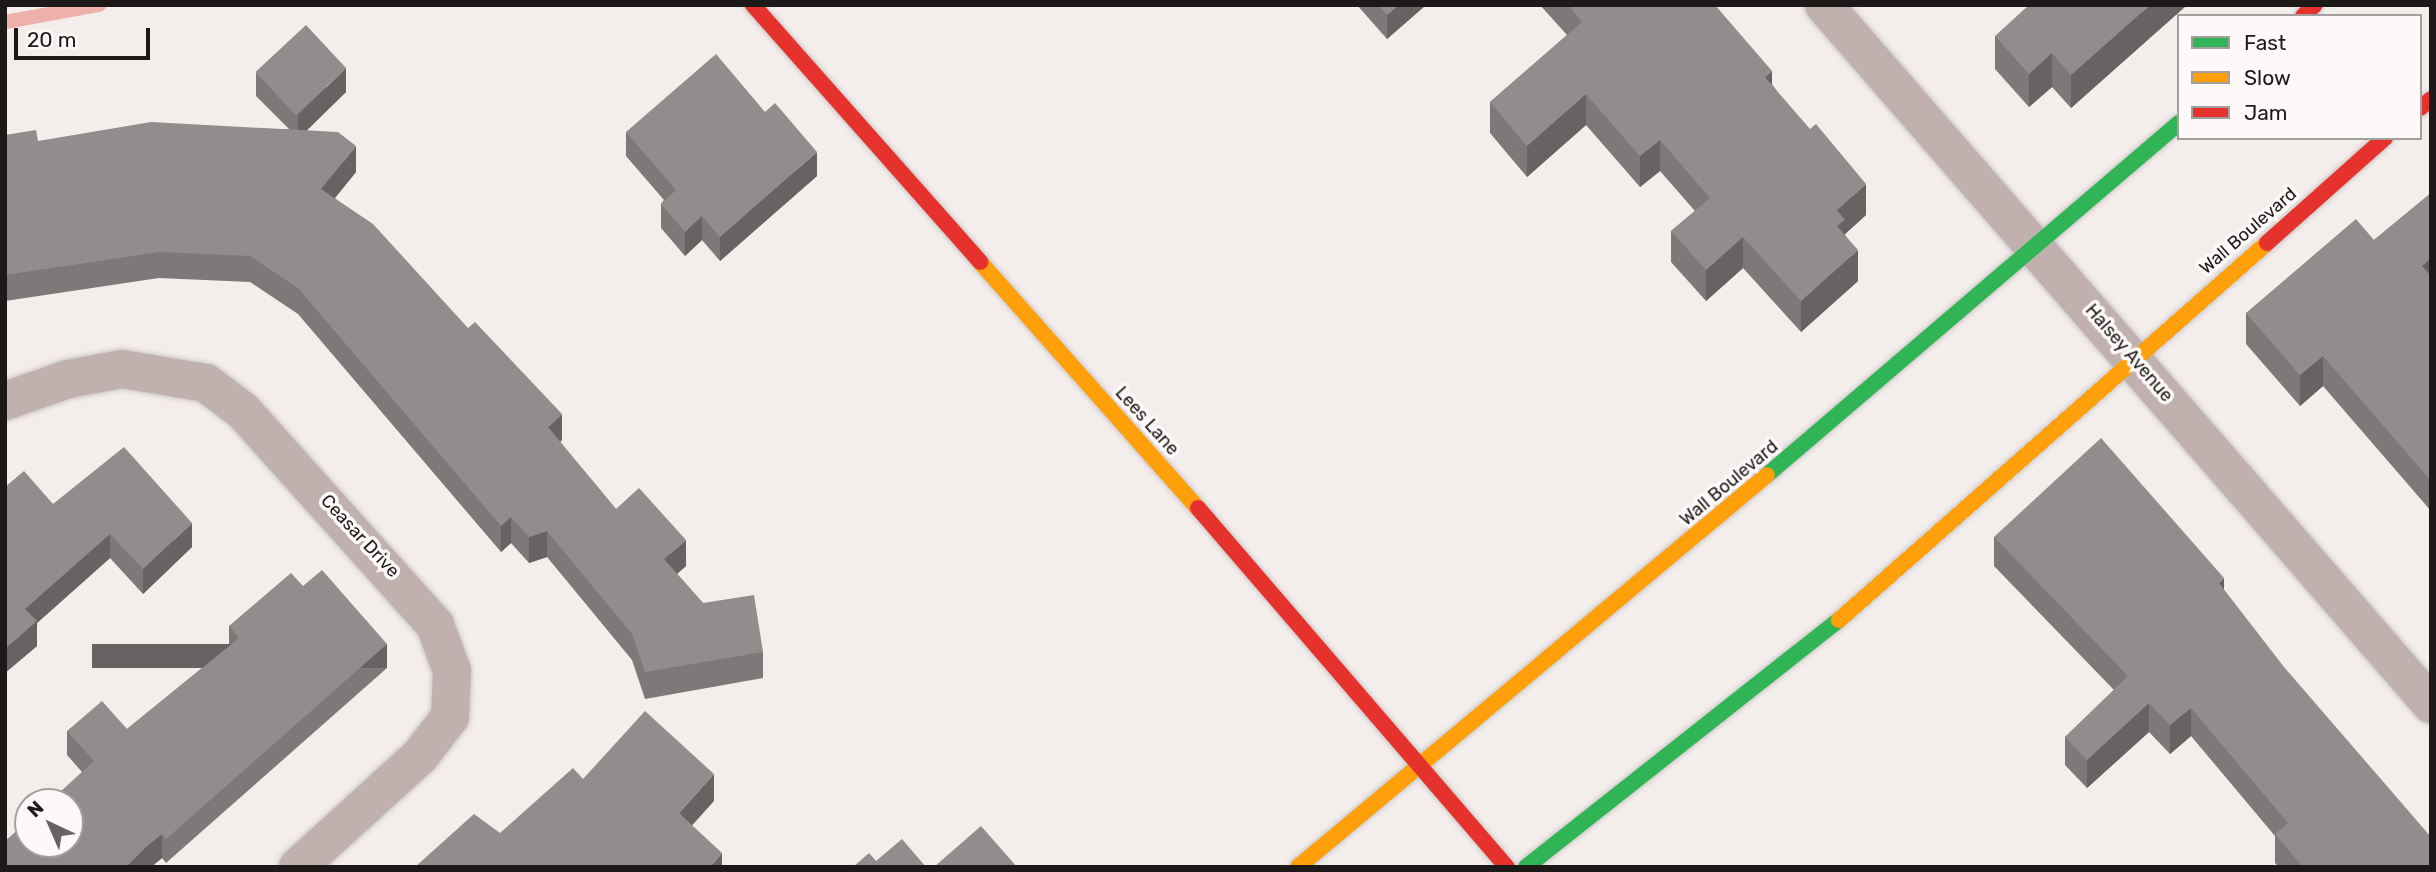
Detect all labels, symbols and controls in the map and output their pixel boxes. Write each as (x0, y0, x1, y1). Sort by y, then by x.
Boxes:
scale bar (18, 14, 154, 58)
legend (2177, 14, 2422, 140)
text: 20 m (27, 27, 76, 52)
text: Fast (2244, 30, 2286, 55)
text: Slow (2244, 65, 2291, 90)
text: Jam (2244, 100, 2288, 125)
street label: Wall Boulevard (2195, 183, 2301, 279)
street label: Halsey Avenue (2080, 299, 2178, 407)
street label: Lees Lane (1111, 382, 1183, 460)
street label: Wall Boulevard (1676, 436, 1782, 530)
street label: Ceasar Drive (316, 490, 404, 582)
north arrow (14, 788, 84, 858)
text: N (23, 796, 48, 822)

